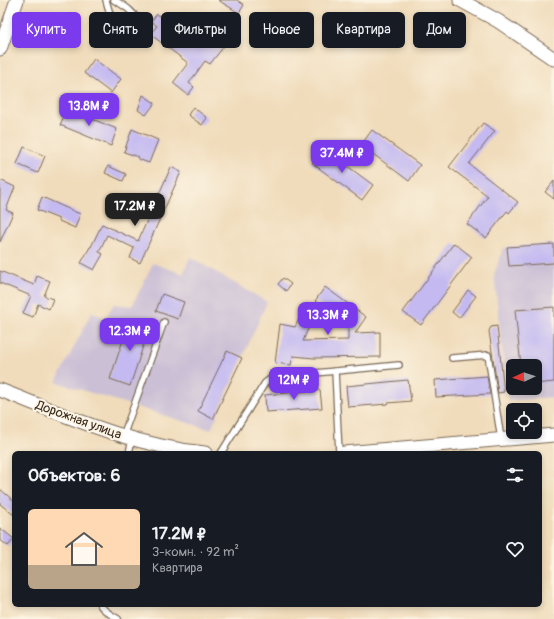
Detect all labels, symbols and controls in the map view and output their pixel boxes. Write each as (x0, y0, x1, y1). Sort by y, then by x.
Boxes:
chip: Купить (12, 12, 81, 48)
chip: Снять (89, 12, 153, 48)
chip: Фильтры (161, 12, 241, 48)
chip: Новое (249, 12, 314, 48)
chip: Квартира (322, 12, 405, 48)
chip: Дом (413, 12, 466, 48)
pin: 13.8M ₽ (52, 93, 126, 127)
text: 13.8M ₽ (68, 98, 110, 114)
pin: 37.4M ₽ (305, 140, 379, 174)
text: 37.4M ₽ (320, 145, 364, 161)
pin: 17.2M ₽ (98, 193, 172, 227)
text: 17.2M ₽ (114, 198, 156, 214)
pin: 13.3M ₽ (291, 302, 365, 336)
text: 13.3M ₽ (307, 307, 349, 323)
pin: 12.3M ₽ (93, 318, 167, 352)
text: 12.3M ₽ (109, 323, 151, 339)
north arrow (506, 359, 542, 395)
map controls (506, 359, 542, 439)
pin: 12M ₽ (266, 367, 322, 401)
text: 12M ₽ (278, 372, 310, 388)
street label: Дорожная улица (33, 397, 124, 443)
button: locate (506, 403, 542, 439)
icon: filters (504, 464, 526, 486)
text: Объектов: 6 (28, 465, 120, 486)
text: 17.2M ₽ (152, 523, 207, 544)
icon: home (60, 525, 108, 573)
icon: heart (504, 538, 526, 560)
text: 3-комн. · 92 m² (152, 544, 239, 560)
text: Квартира (152, 560, 203, 576)

